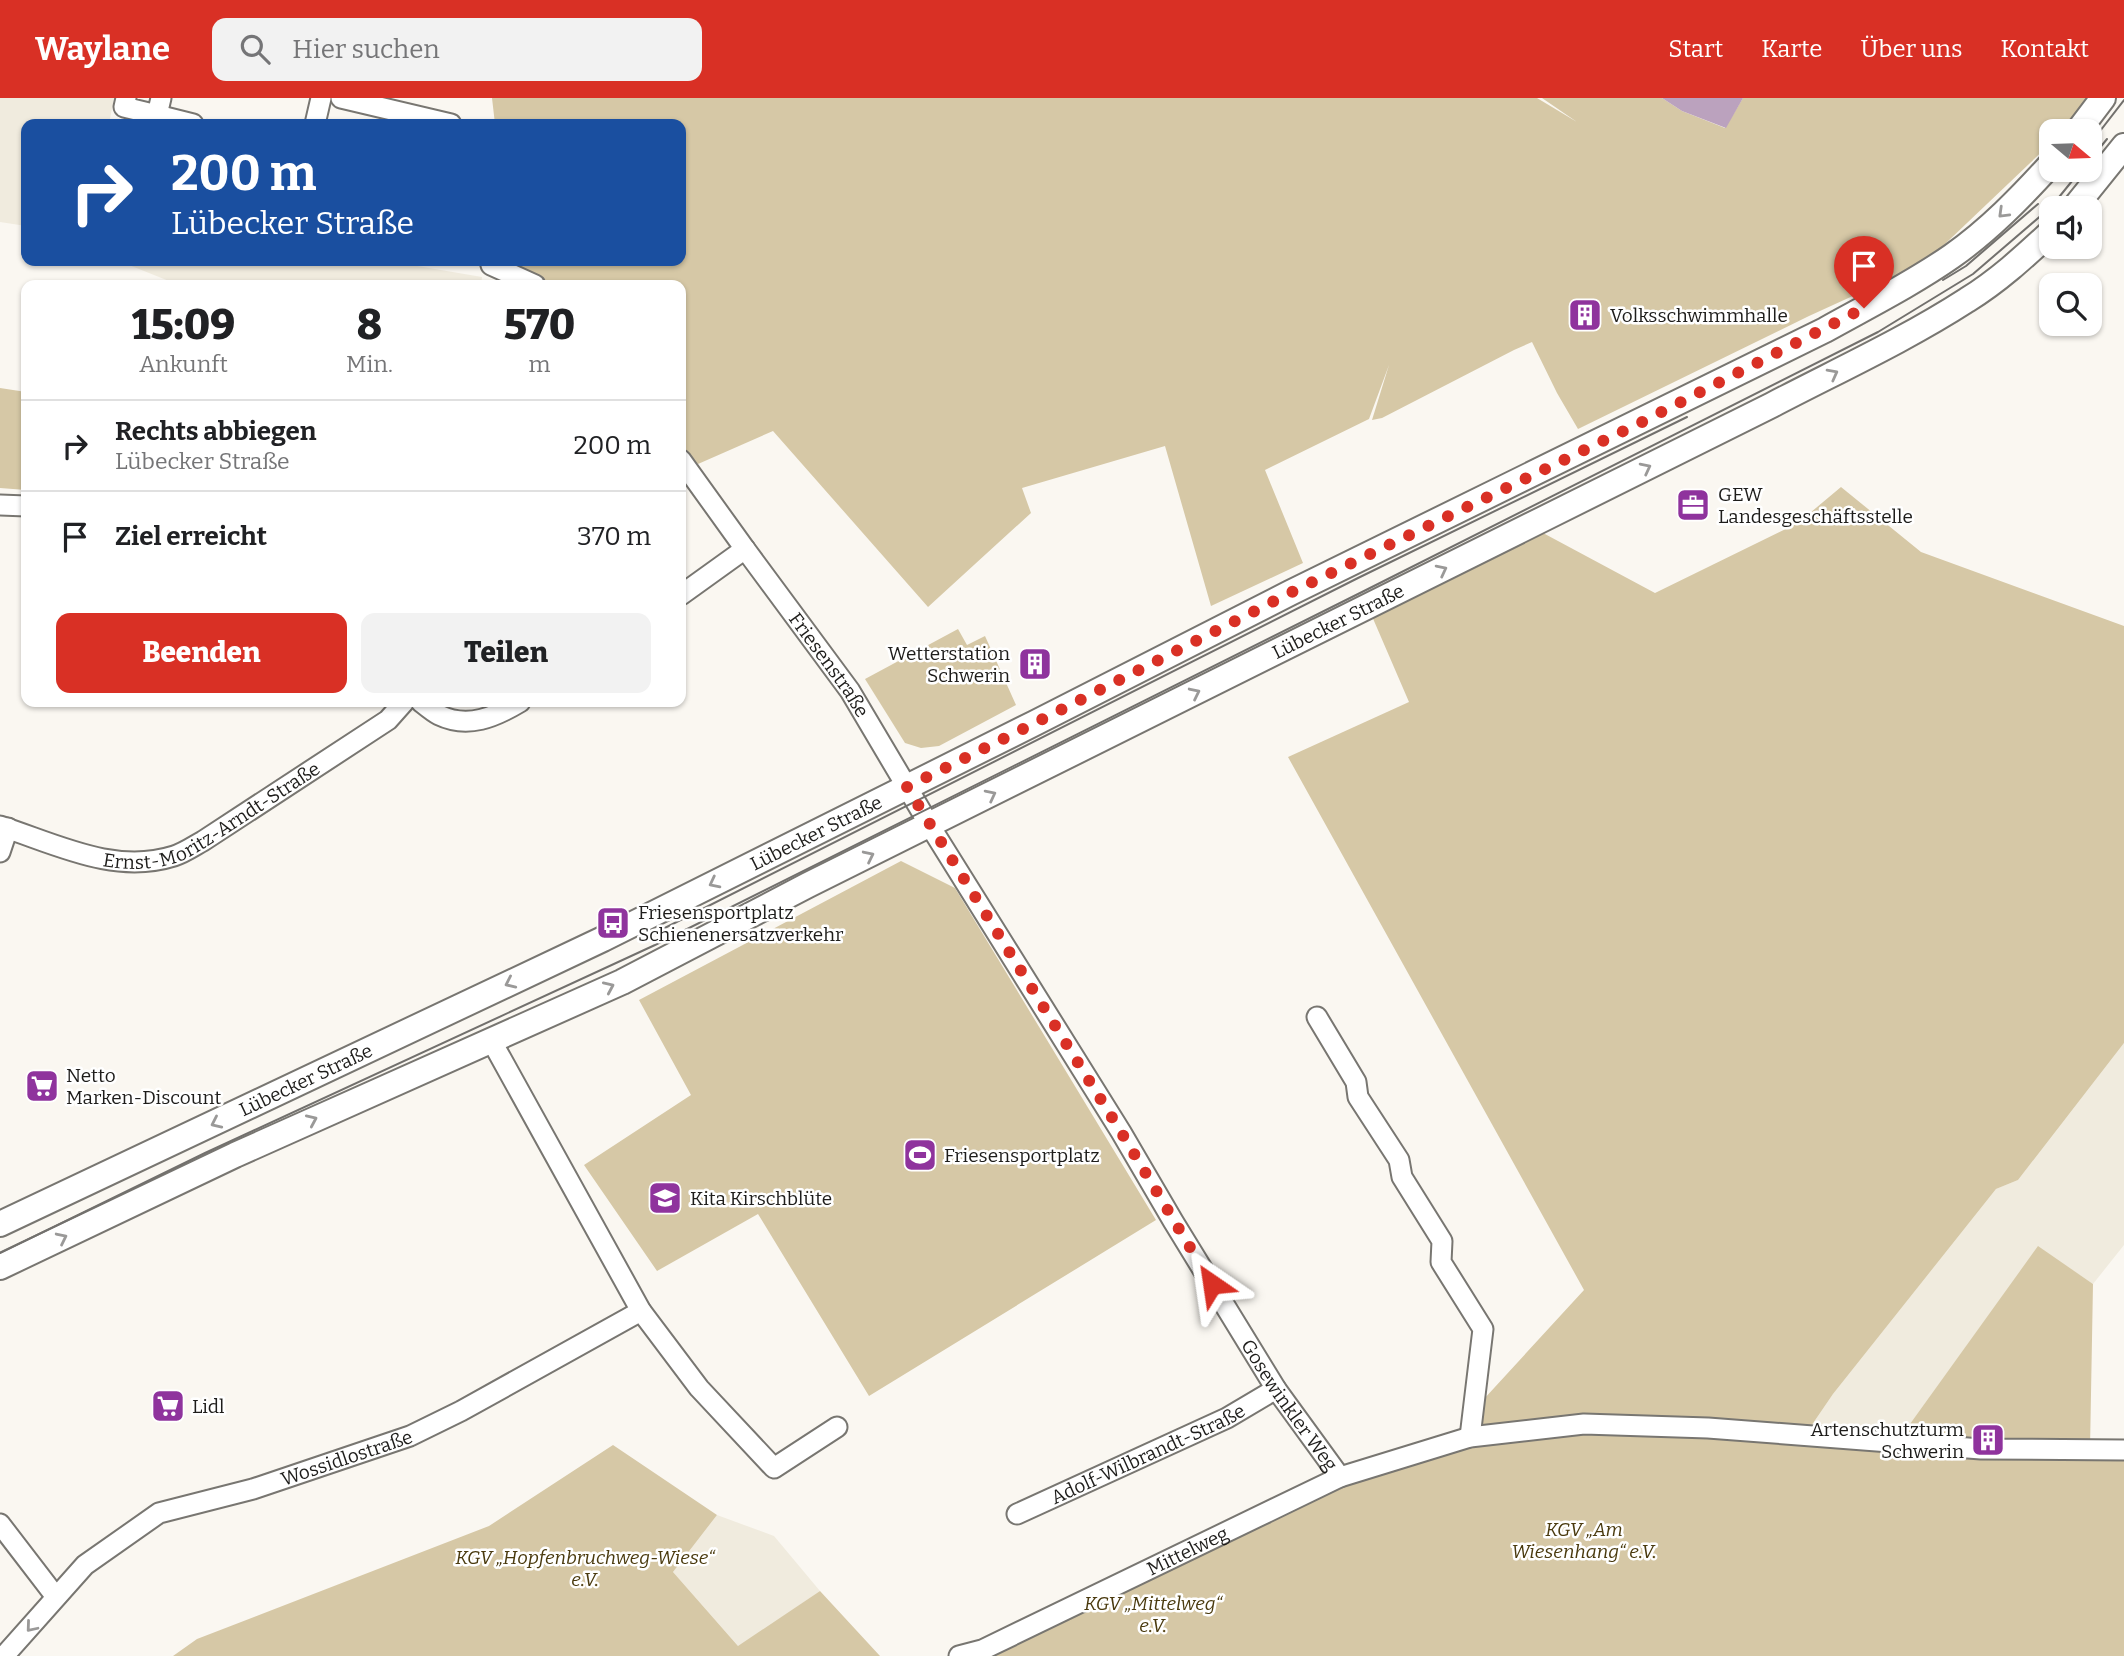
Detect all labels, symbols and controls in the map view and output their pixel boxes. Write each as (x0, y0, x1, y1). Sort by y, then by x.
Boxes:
search box (212, 18, 702, 81)
text: Waylane (35, 29, 170, 69)
icon: search (236, 30, 274, 68)
text: Hier suchen (292, 34, 440, 65)
text: Start (1668, 35, 1723, 63)
text: Karte (1761, 35, 1823, 63)
text: Über uns (1861, 35, 1963, 63)
text: Kontakt (2001, 35, 2089, 63)
north arrow (2039, 119, 2102, 182)
map controls (2039, 119, 2102, 336)
text: 200 m (171, 144, 316, 203)
icon: right (56, 147, 147, 238)
button: sound (2039, 196, 2102, 259)
text: Lübecker Straße (171, 204, 414, 242)
one-way arrow (1998, 204, 2011, 217)
pin (1834, 236, 1894, 308)
icon: arrive (1845, 247, 1883, 285)
button: search (2039, 273, 2102, 336)
building icon: Volksschwimmhalle (1566, 296, 1604, 334)
text: 15:09 (132, 300, 235, 350)
text: 8 (357, 300, 382, 350)
text: 570 (504, 300, 575, 350)
place label: Volksschwimmhalle (1610, 304, 1788, 327)
text: Ankunft (139, 350, 228, 378)
text: Min. (346, 350, 393, 378)
text: m (528, 350, 550, 378)
one-way arrow (1826, 368, 1838, 382)
text: Rechts abbiegen (115, 416, 317, 447)
icon: right (56, 427, 94, 465)
text: 200 m (574, 430, 651, 461)
text: Lübecker Straße (115, 447, 290, 475)
one-way arrow (1639, 462, 1651, 476)
place label: GEW Landesgeschäftsstelle (1718, 483, 1913, 528)
office icon: GEW Landesgeschäftsstelle (1674, 486, 1712, 524)
icon: arrive (56, 518, 94, 556)
text: Ziel erreicht (115, 521, 267, 552)
text: 370 m (577, 521, 651, 552)
one-way arrow (1435, 564, 1447, 578)
street label: Lübecker Straße (1268, 579, 1408, 664)
street label: Friesenstraße (784, 608, 874, 721)
button: Beenden (56, 613, 347, 693)
button: Teilen (361, 613, 651, 693)
place label: Wetterstation Schwerin (888, 642, 1010, 687)
building icon: Wetterstation Schwerin (1016, 645, 1054, 683)
one-way arrow (1188, 687, 1200, 701)
street label: Ernst-Moritz-Arndt-Straße (101, 756, 324, 874)
one-way arrow (984, 789, 996, 803)
street label: Lübecker Straße (746, 790, 886, 875)
one-way arrow (862, 850, 874, 864)
one-way arrow (709, 874, 721, 888)
place label: Friesensportplatz Schienenersatzverkehr (638, 901, 844, 946)
bus stop icon: Friesensportplatz Schienenersatzverkehr (594, 904, 632, 942)
one-way arrow (505, 975, 517, 989)
one-way arrow (602, 981, 614, 995)
street label: Lübecker Straße (235, 1038, 376, 1121)
place label: Netto Marken-Discount (66, 1064, 221, 1109)
supermarket icon: Netto Marken-Discount (23, 1067, 61, 1105)
one-way arrow (305, 1114, 317, 1128)
one-way arrow (211, 1115, 223, 1129)
sports icon: Friesensportplatz (901, 1136, 939, 1174)
place label: Friesensportplatz (944, 1144, 1100, 1167)
school or university icon: Kita Kirschblüte (646, 1179, 684, 1217)
place label: Kita Kirschblüte (690, 1187, 832, 1210)
one-way arrow (55, 1232, 67, 1246)
position arrow (1175, 1247, 1249, 1321)
street label: Gosewinkler Weg (1237, 1335, 1343, 1475)
supermarket icon: Lidl (149, 1387, 187, 1425)
place label: Lidl (192, 1395, 225, 1418)
street label: Adolf-Wilbrandt-Straße (1047, 1399, 1249, 1508)
place label: Artenschutzturm Schwerin (1810, 1418, 1964, 1463)
building icon: Artenschutzturm Schwerin (1969, 1421, 2007, 1459)
street label: Wossidlostraße (278, 1425, 415, 1490)
park label: KGV „Am Wiesenhang“ e.V. (1511, 1518, 1657, 1563)
street label: Mittelweg (1143, 1521, 1232, 1580)
park label: KGV „Hopfenbruchweg-Wiese“ e.V. (455, 1546, 716, 1591)
park label: KGV „Mittelweg“ e.V. (1084, 1592, 1224, 1637)
one-way arrow (26, 1620, 39, 1632)

